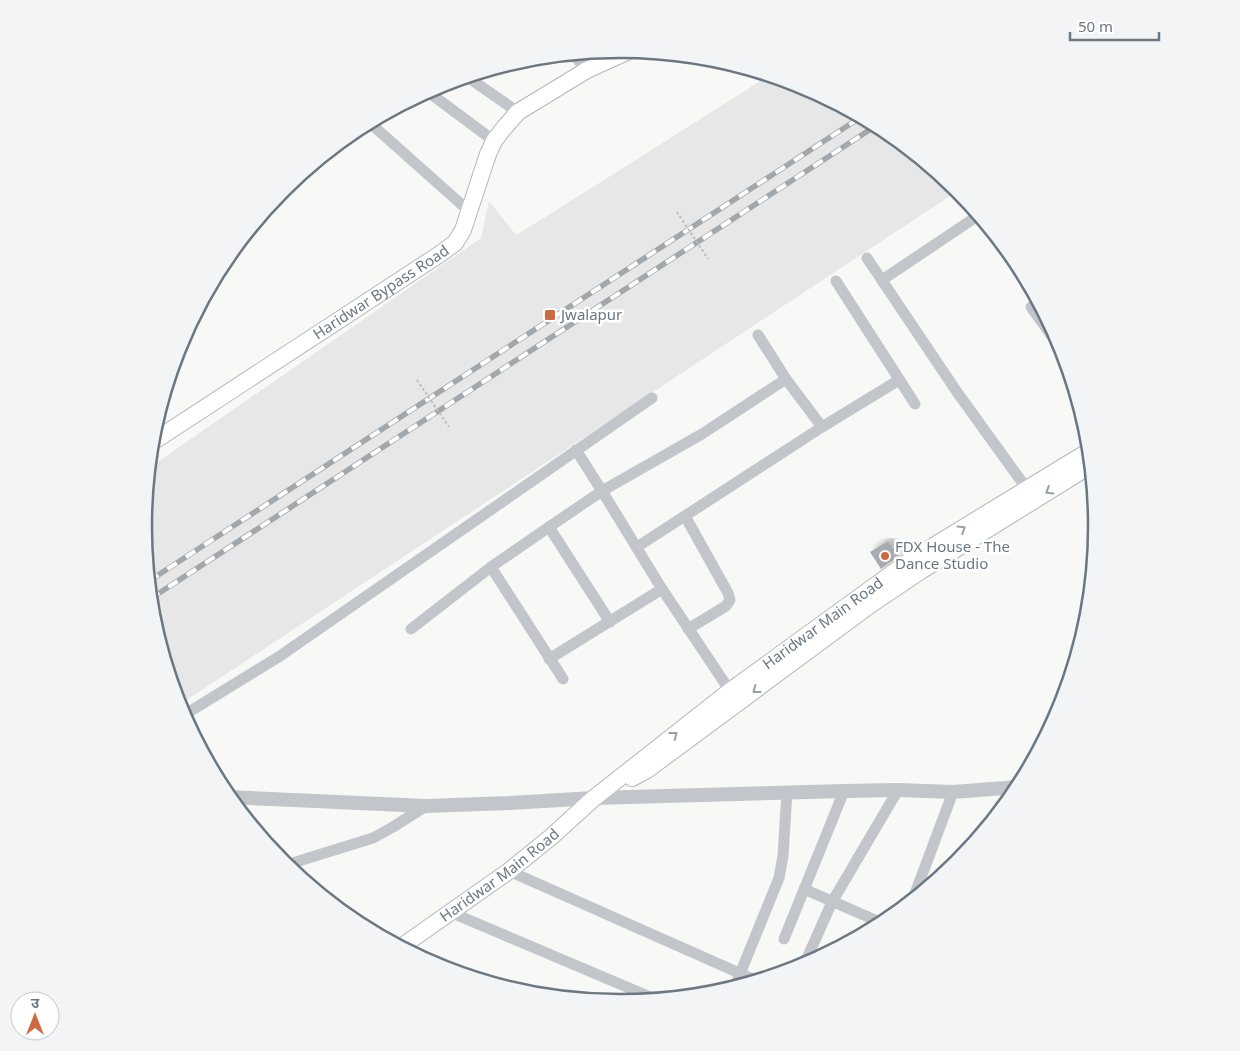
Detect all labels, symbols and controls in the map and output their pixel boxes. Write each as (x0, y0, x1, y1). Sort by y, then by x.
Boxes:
scale bar (1070, 10, 1159, 42)
text: 50 m (1078, 16, 1113, 36)
street label: Haridwar Bypass Road (309, 240, 453, 343)
place label: Jwalapur (559, 304, 622, 324)
marker: Jwalapur (543, 308, 557, 322)
one-way arrow (1046, 485, 1055, 494)
one-way arrow (957, 525, 966, 535)
place label: FDX House - The Dance Studio (895, 536, 1010, 573)
marker: FDX House - The Dance Studio (879, 550, 891, 562)
street label: Haridwar Main Road (758, 572, 887, 673)
one-way arrow (752, 684, 762, 693)
one-way arrow (668, 733, 677, 741)
street label: Haridwar Main Road (435, 823, 563, 926)
north arrow (10, 991, 60, 1041)
text: उ (31, 993, 40, 1012)

